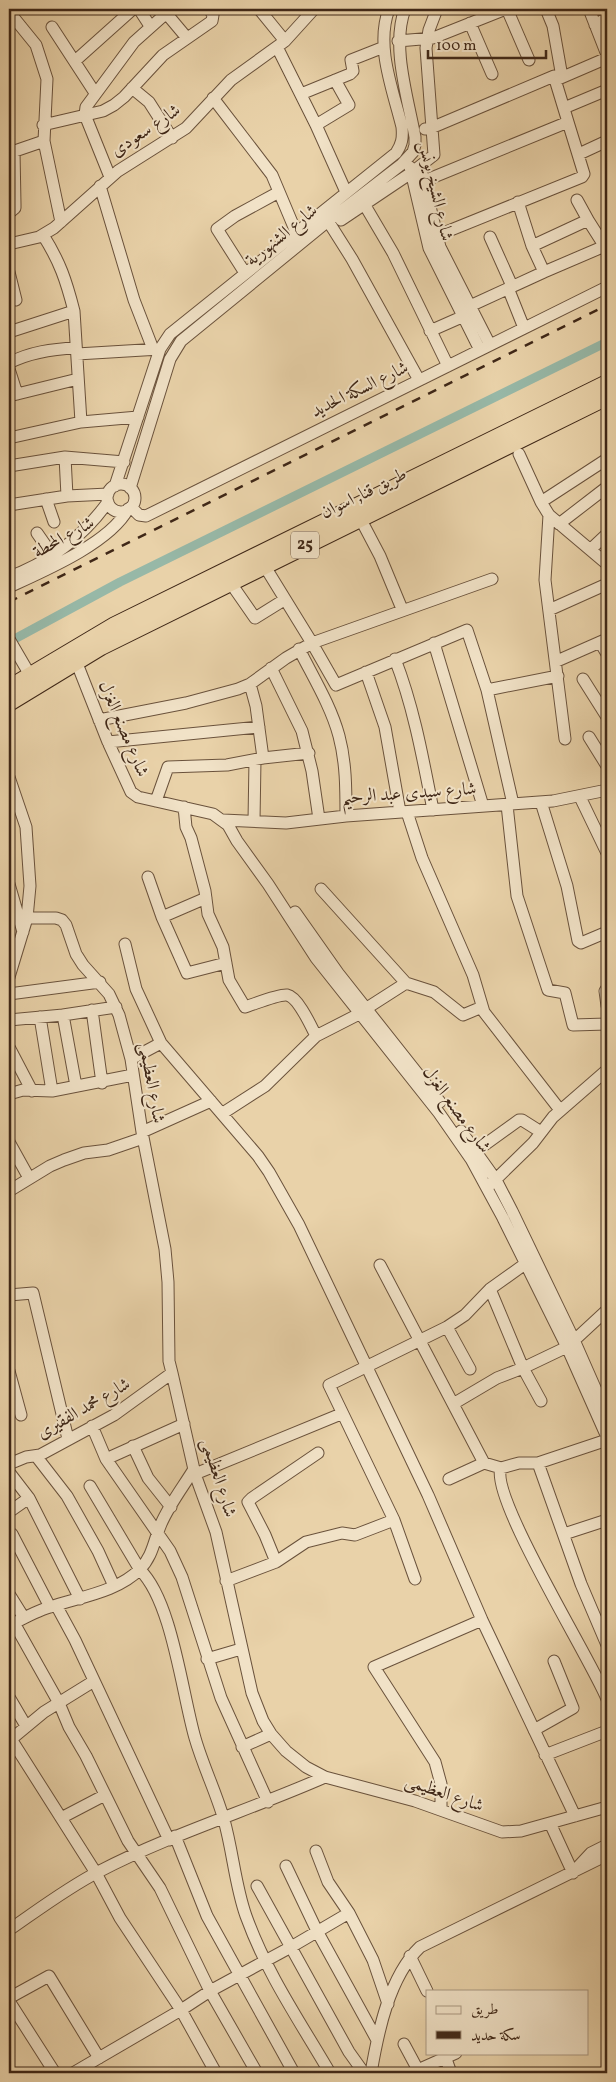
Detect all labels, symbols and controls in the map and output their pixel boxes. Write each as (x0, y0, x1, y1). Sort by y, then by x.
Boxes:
scale bar (428, 28, 546, 60)
text: 100 m (436, 36, 476, 57)
street label: شارع سعودى (106, 98, 187, 164)
street label: شارع الشيخ يونس (409, 138, 459, 244)
street label: شارع الشنهورية (241, 199, 324, 274)
street label: شارع السكة الحديد (307, 356, 413, 425)
street label: طريق قنا, اسوان (317, 462, 411, 526)
street label: شارع المحطة (29, 511, 100, 566)
road number: 25 (291, 532, 319, 558)
street label: شارع مصنع الغزل (90, 677, 155, 782)
street label: شارع سيدى عبد الرحيم (341, 777, 478, 815)
street label: شارع العظيمى (131, 1041, 170, 1126)
street label: شارع مصنع الغزل (414, 1061, 496, 1160)
street label: شارع محمد الفقيرى (33, 1372, 136, 1447)
street label: شارع العظيمى (193, 1435, 242, 1521)
street label: شارع العظيمى (401, 1769, 487, 1820)
legend (426, 1990, 588, 2054)
text: طريق (471, 2000, 498, 2021)
text: سكة حديد (471, 2026, 520, 2047)

